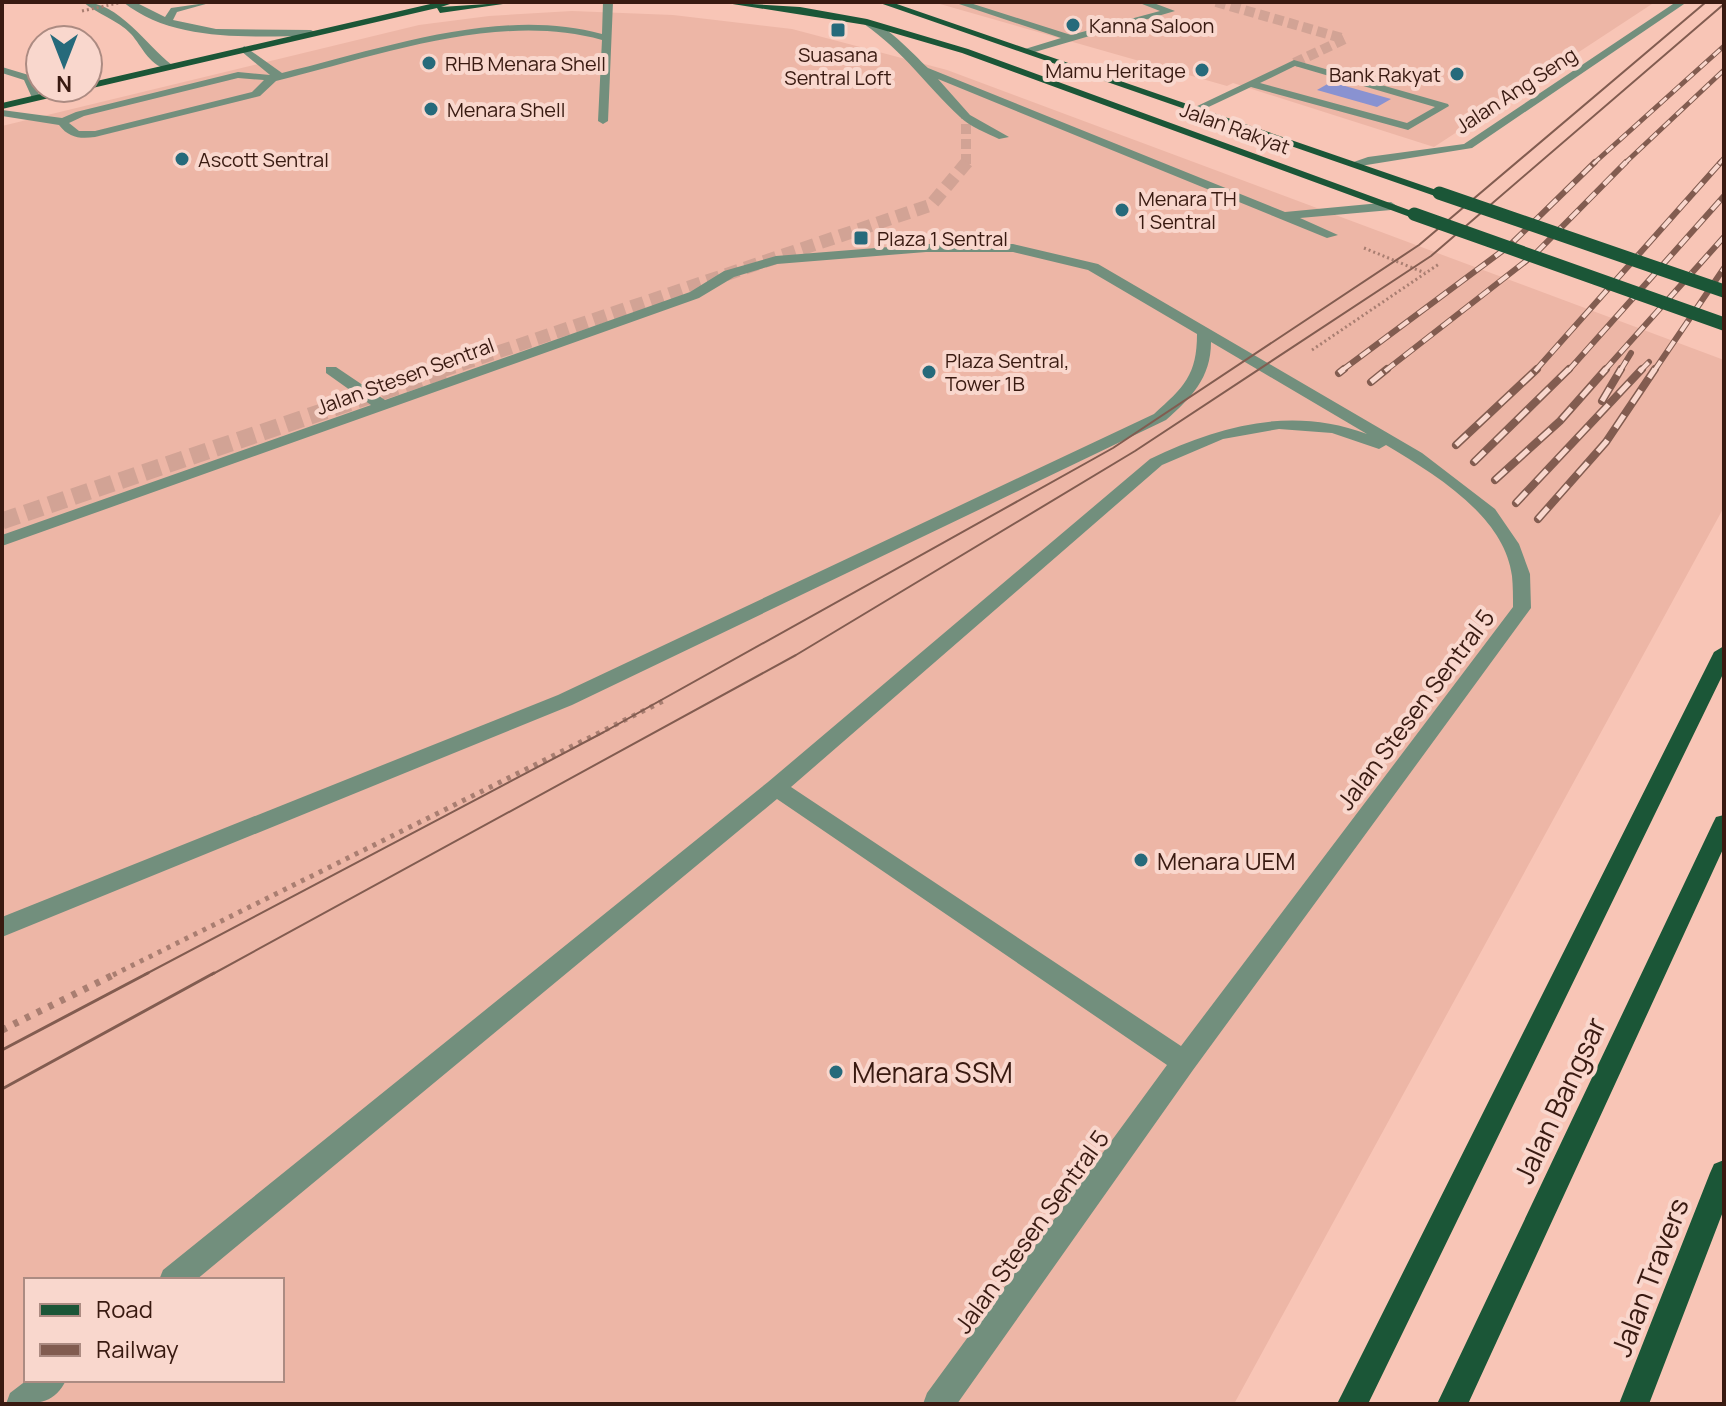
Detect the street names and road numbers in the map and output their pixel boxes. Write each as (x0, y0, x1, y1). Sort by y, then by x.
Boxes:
street label: Jalan Ang Seng (1450, 41, 1582, 139)
street label: Jalan Rakyat (1176, 96, 1294, 160)
street label: Jalan Stesen Sentral (312, 331, 498, 421)
street label: Jalan Stesen Sentral 5 (1328, 602, 1502, 816)
street label: Jalan Bangsar (1504, 1011, 1614, 1189)
street label: Jalan Stesen Sentral 5 (946, 1123, 1116, 1339)
street label: Jalan Travers (1601, 1192, 1697, 1362)

